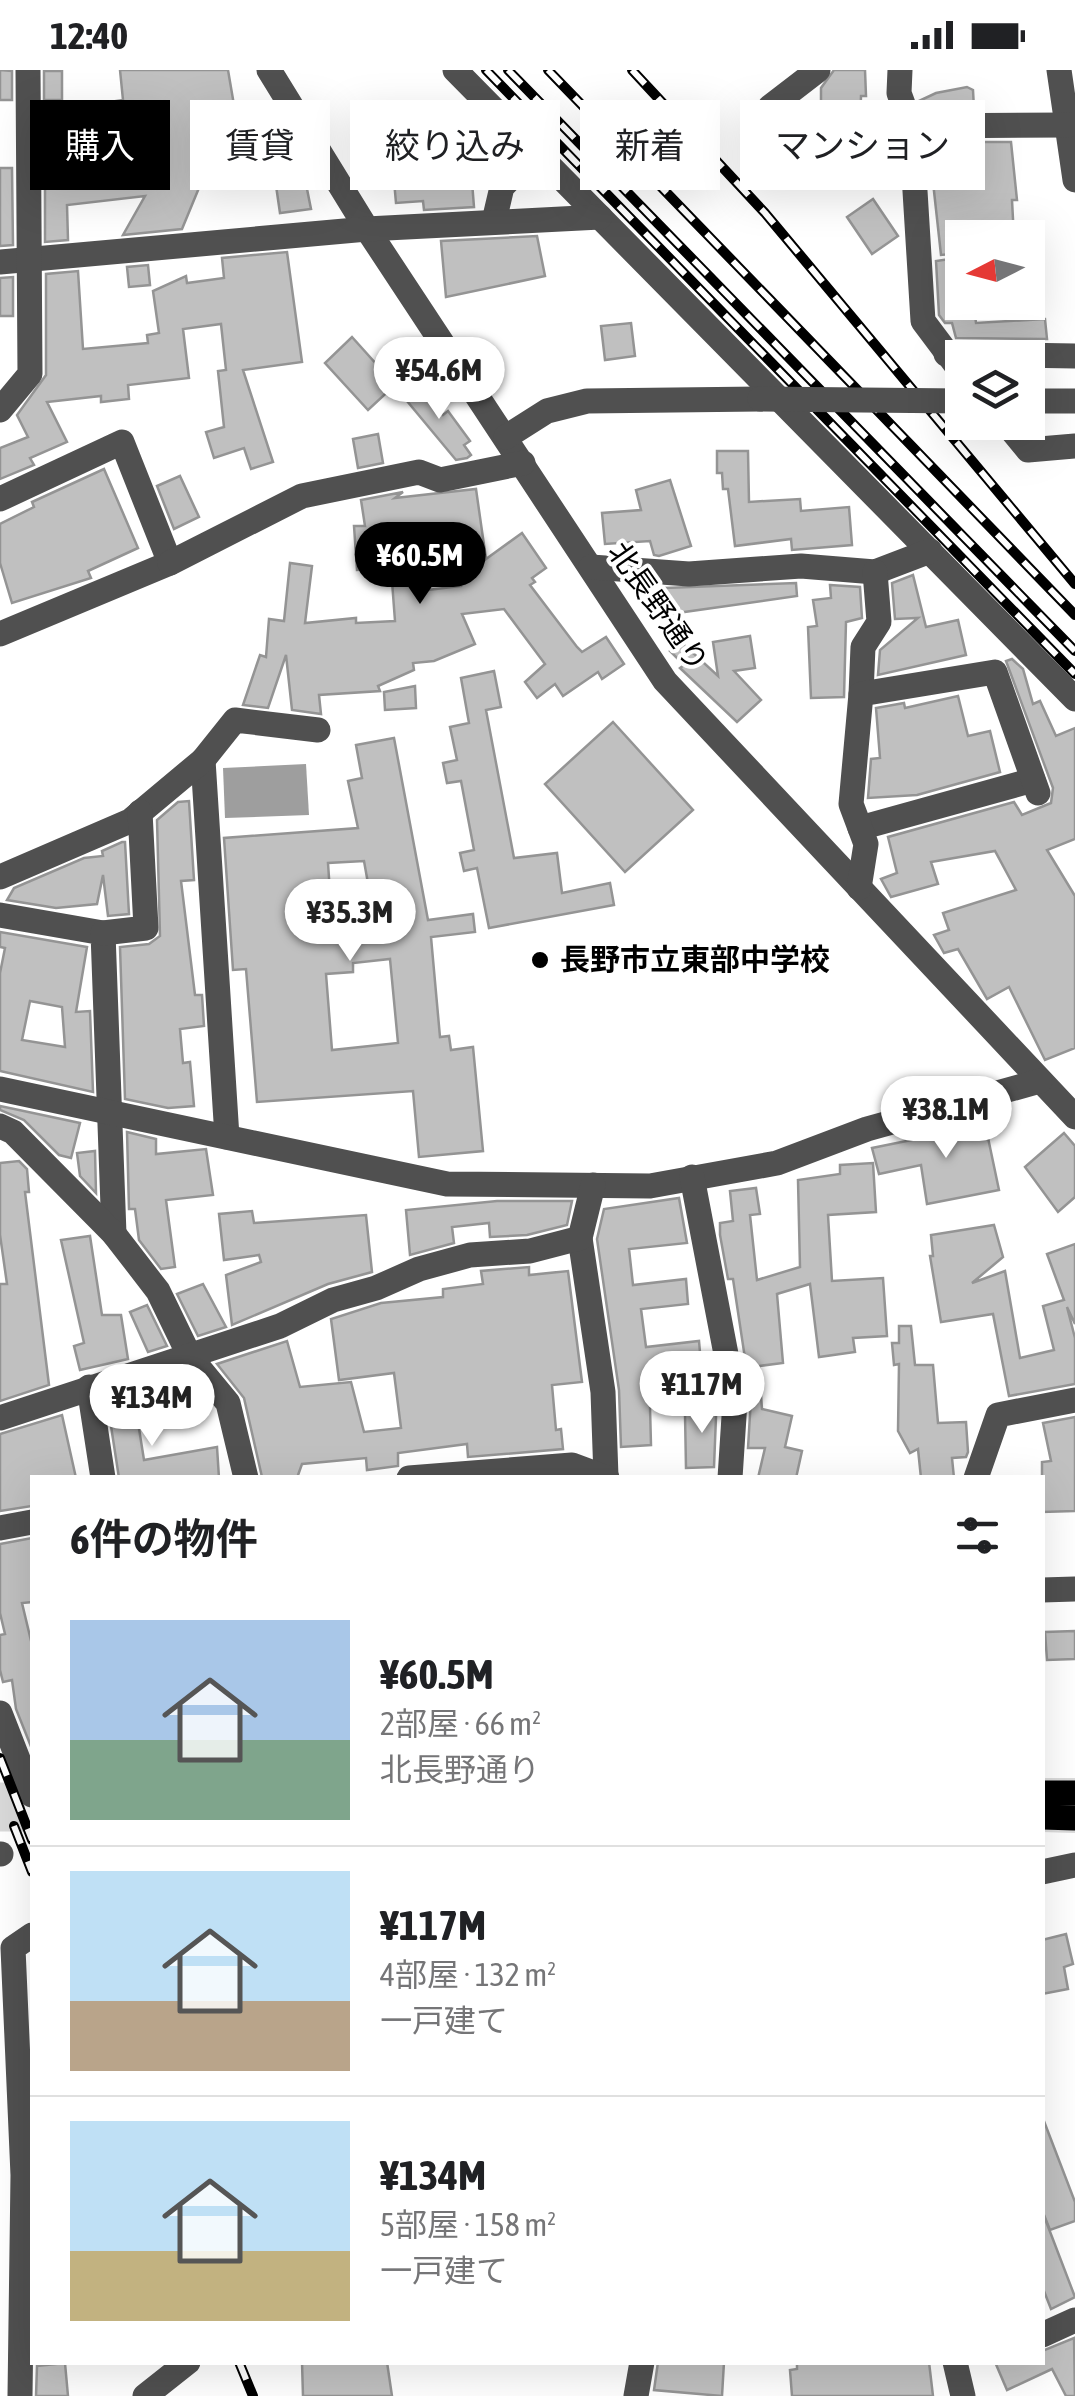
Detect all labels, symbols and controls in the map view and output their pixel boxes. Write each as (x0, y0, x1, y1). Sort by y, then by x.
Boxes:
text: 12:40 (50, 14, 128, 57)
chip: 購入 (30, 100, 170, 190)
chip: 賃貸 (190, 100, 330, 190)
chip: 絞り込み (350, 100, 560, 190)
chip: 新着 (580, 100, 720, 190)
chip: マンション (740, 100, 985, 190)
north arrow (945, 220, 1045, 320)
map controls (945, 220, 1045, 440)
pin: ¥54.6M (358, 337, 520, 422)
button: layers (945, 340, 1045, 440)
text: ¥54.6M (396, 351, 482, 388)
pin: ¥60.5M (339, 522, 501, 607)
street label: 北長野通り (602, 535, 716, 678)
text: ¥60.5M (377, 536, 463, 573)
pin: ¥35.3M (269, 879, 431, 964)
text: ¥35.3M (307, 893, 393, 930)
place label: 長野市立東部中学校 (560, 942, 830, 976)
marker: 長野市立東部中学校 (529, 949, 551, 971)
pin: ¥38.1M (865, 1076, 1027, 1161)
text: ¥38.1M (903, 1090, 989, 1127)
pin: ¥117M (632, 1351, 772, 1436)
pin: ¥134M (82, 1364, 222, 1449)
text: ¥117M (662, 1365, 742, 1402)
text: ¥134M (112, 1378, 192, 1415)
icon: filters (950, 1508, 1005, 1563)
text: 6件の物件 (70, 1515, 258, 1563)
text: ¥60.5M (380, 1650, 494, 1698)
icon: home (150, 1660, 270, 1780)
text: 2部屋 · 66 m² (380, 1705, 541, 1742)
text: 北長野通り (380, 1751, 540, 1788)
text: ¥117M (380, 1901, 486, 1949)
icon: home (150, 1911, 270, 2031)
text: 4部屋 · 132 m² (380, 1956, 556, 1993)
text: 一戸建て (380, 2002, 508, 2039)
text: ¥134M (380, 2151, 486, 2199)
icon: home (150, 2161, 270, 2281)
text: 5部屋 · 158 m² (380, 2206, 556, 2243)
text: 一戸建て (380, 2252, 508, 2289)

